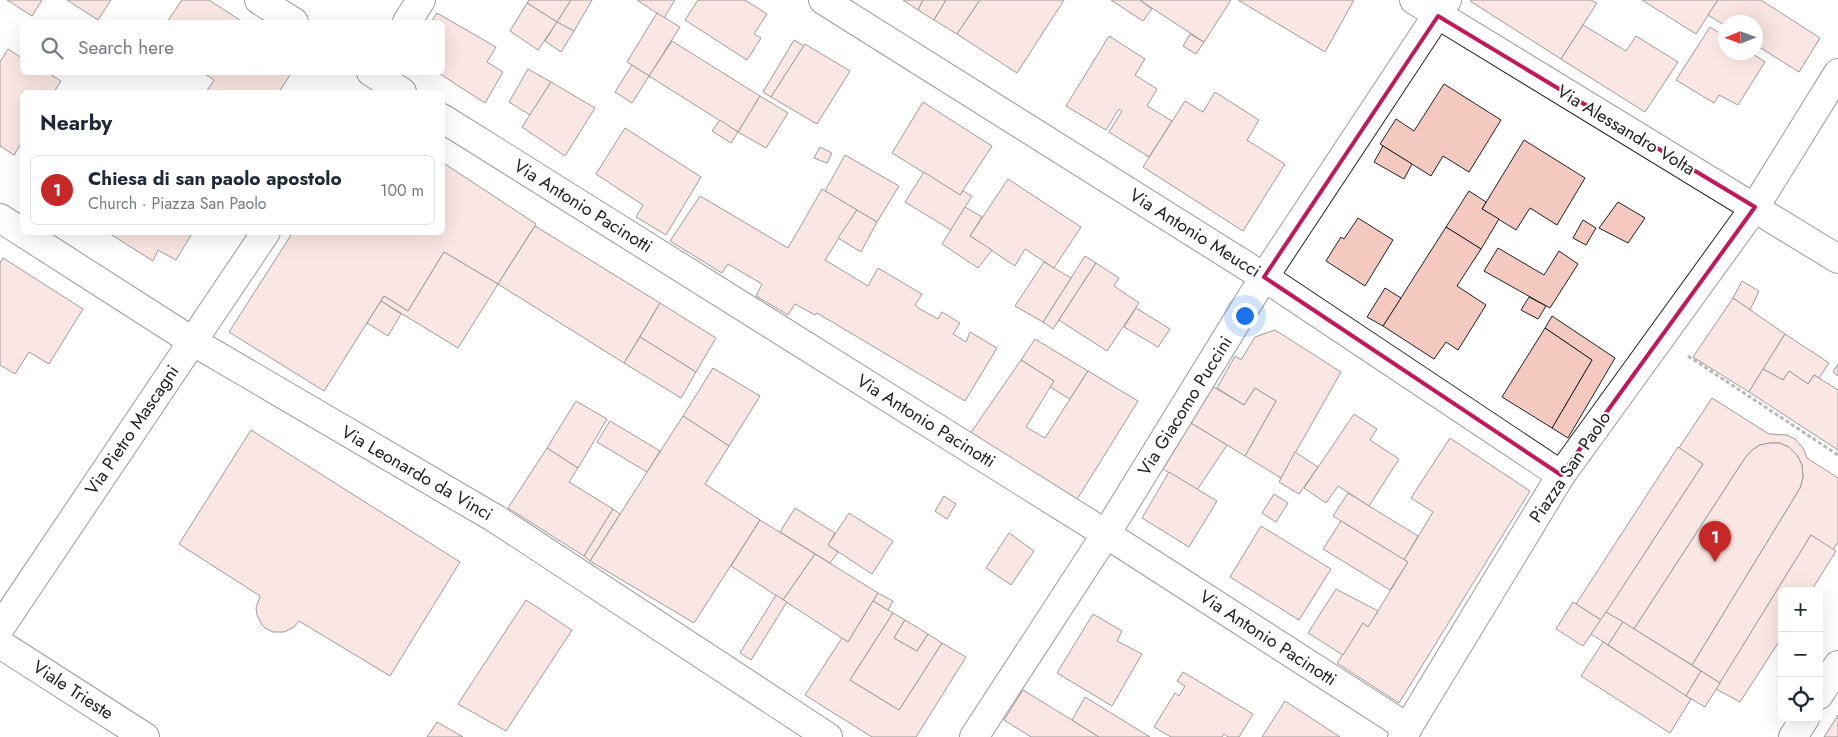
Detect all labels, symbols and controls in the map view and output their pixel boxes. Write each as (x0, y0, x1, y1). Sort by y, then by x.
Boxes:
north arrow (1718, 15, 1763, 60)
search box (20, 20, 445, 75)
icon: search (38, 34, 66, 62)
text: Search here (78, 34, 174, 61)
street label: Via Alessandro Volta (1552, 78, 1700, 182)
text: Nearby (40, 108, 112, 138)
street label: Via Antonio Pacinotti (509, 153, 657, 259)
text: Chiesa di san paolo apostolo (88, 165, 342, 192)
text: 1 (53, 179, 61, 202)
text: 100 m (380, 179, 424, 202)
street label: Via Antonio Meucci (1124, 182, 1266, 284)
text: Church · Piazza San Paolo (88, 192, 267, 215)
your location (1232, 303, 1258, 329)
street label: Via Giacomo Puccini (1131, 331, 1239, 481)
street label: Via Pietro Mascagni (79, 360, 185, 500)
street label: Via Antonio Pacinotti (852, 368, 1000, 474)
street label: Piazza San Paolo (1523, 406, 1617, 528)
street label: Via Leonardo da Vinci (336, 419, 498, 527)
pin: 1 (1699, 521, 1731, 562)
street label: Via Antonio Pacinotti (1194, 584, 1342, 692)
map controls (1778, 587, 1823, 722)
button: + (1778, 587, 1823, 632)
button: − (1778, 632, 1823, 677)
street label: Viale Trieste (27, 654, 119, 726)
button: locate (1778, 677, 1823, 722)

